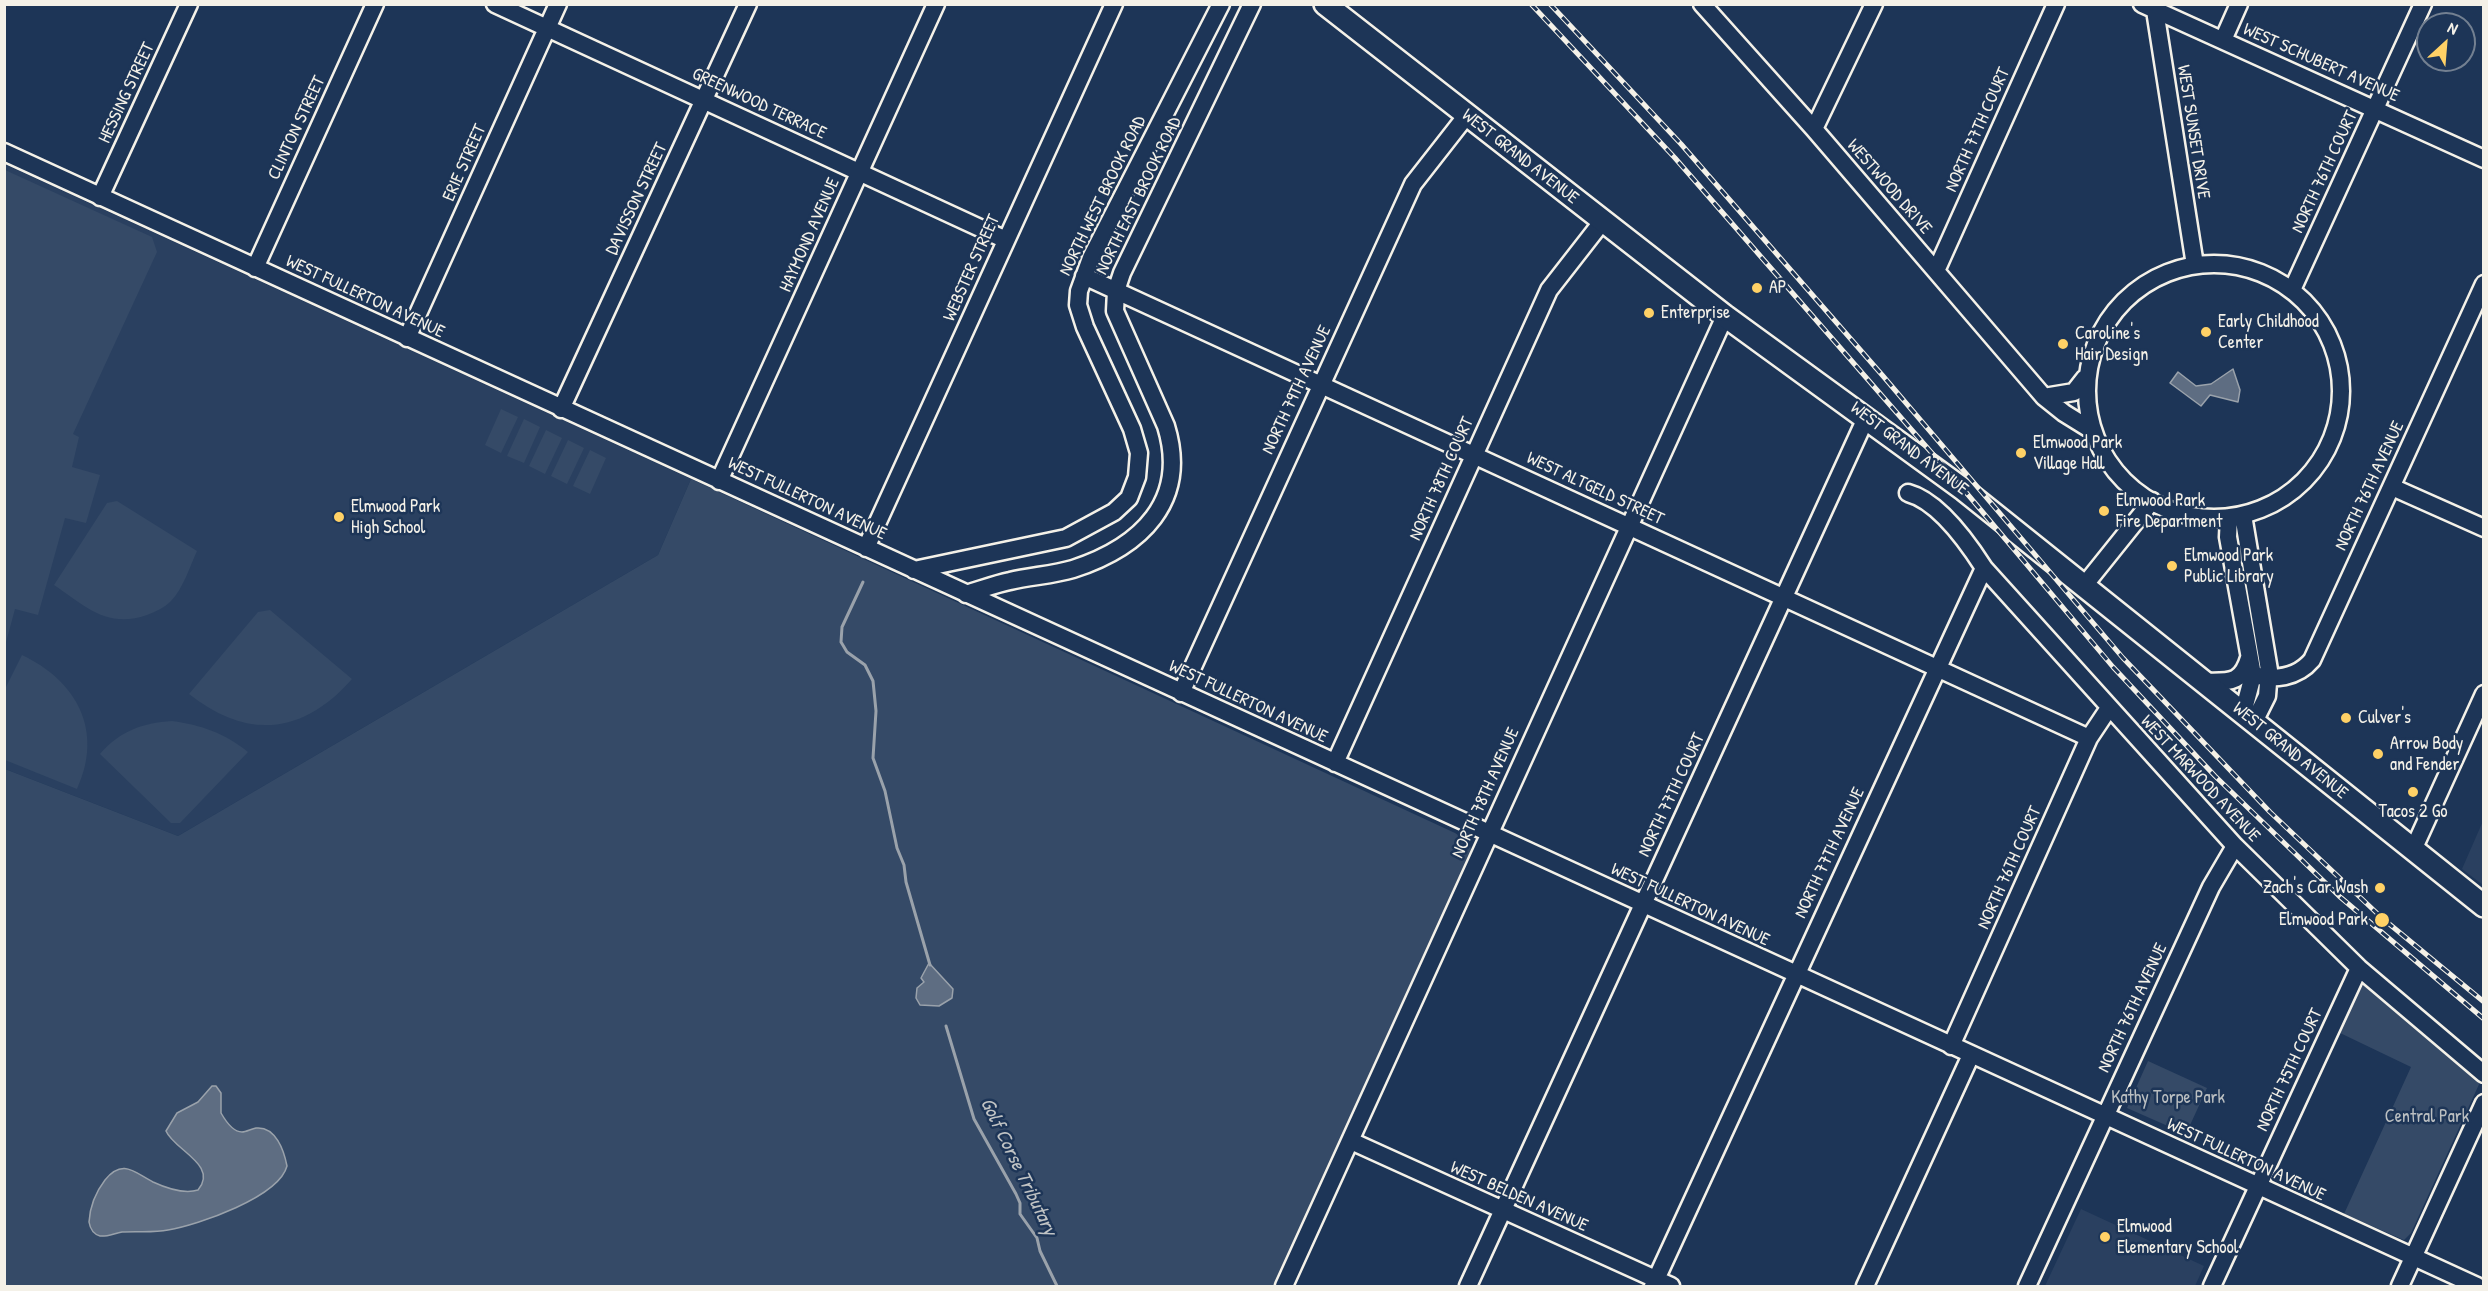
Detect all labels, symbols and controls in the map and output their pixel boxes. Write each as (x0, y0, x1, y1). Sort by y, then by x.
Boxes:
north arrow (2416, 12, 2476, 72)
text: N (2444, 16, 2462, 39)
street label: WEST SCHUBERT AVENUE (2240, 19, 2402, 107)
street label: HESSING STREET (94, 39, 160, 147)
street label: GREENWOOD TERRACE (689, 63, 829, 145)
street label: WEST SUNSET DRIVE (2172, 63, 2214, 201)
street label: NORTH 77TH COURT (1941, 64, 2015, 196)
street label: CLINTON STREET (264, 73, 330, 183)
street label: WEST GRAND AVENUE (1457, 105, 1583, 209)
street label: NORTH 76TH COURT (2287, 108, 2363, 236)
street label: NORTH WEST BROOK ROAD (1055, 113, 1151, 279)
street label: NORTH EAST BROOK ROAD (1091, 114, 1187, 278)
street label: ERIE STREET (439, 121, 491, 205)
street label: WESTWOOD DRIVE (1842, 135, 1936, 239)
street label: DAVISSON STREET (602, 140, 672, 258)
street label: HAYMOND AVENUE (775, 175, 845, 295)
street label: WEBSTER STREET (939, 211, 1005, 325)
street label: WEST FULLERTON AVENUE (282, 251, 448, 343)
place label: AP (1769, 277, 1786, 299)
marker: AP (1750, 281, 1764, 295)
place label: Enterprise (1661, 302, 1730, 324)
marker: Enterprise (1642, 306, 1656, 320)
place label: Early Childhood Center (2218, 311, 2319, 354)
street label: NORTH 79TH AVENUE (1258, 322, 1336, 458)
place label: Caroline's Hair Design (2075, 323, 2148, 366)
marker: Early Childhood Center (2199, 325, 2213, 339)
marker: Caroline's Hair Design (2056, 337, 2070, 351)
street label: WEST GRAND AVENUE (1846, 398, 1972, 500)
street label: NORTH 78TH COURT (1405, 414, 1479, 544)
street label: NORTH 76TH AVENUE (2331, 418, 2409, 554)
place label: Elmwood Park Village Hall (2033, 432, 2122, 474)
marker: Elmwood Park Village Hall (2014, 446, 2028, 460)
street label: WEST ALTGELD STREET (1523, 448, 1667, 530)
street label: WEST FULLERTON AVENUE (724, 453, 890, 545)
place label: Elmwood Park Fire Department (2116, 490, 2222, 532)
place label: Elmwood Park High School (351, 496, 440, 538)
marker: Elmwood Park Fire Department (2097, 504, 2111, 518)
marker: Elmwood Park High School (332, 510, 346, 524)
place label: Elmwood Park Public Library (2184, 545, 2274, 588)
marker: Elmwood Park Public Library (2165, 559, 2179, 573)
street label: WEST FULLERTON AVENUE (1165, 656, 1331, 748)
street label: WEST GRAND AVENUE (2228, 698, 2352, 804)
place label: Culver's (2358, 707, 2411, 729)
street label: WEST MARWOOD AVENUE (2136, 711, 2264, 847)
marker: Culver's (2339, 711, 2353, 725)
street label: NORTH 78TH AVENUE (1448, 724, 1524, 862)
street label: NORTH 77TH COURT (1634, 730, 1710, 860)
place label: Arrow Body and Fender (2390, 733, 2463, 776)
marker: Arrow Body and Fender (2371, 747, 2385, 761)
street label: NORTH 77TH AVENUE (1790, 784, 1870, 922)
marker: Tacos 2 Go (2406, 785, 2420, 799)
place label: Tacos 2 Go (2378, 801, 2448, 823)
street label: NORTH 76TH COURT (1973, 803, 2047, 933)
street label: WEST FULLERTON AVENUE (1607, 859, 1773, 951)
place label: Zach's Car Wash (2263, 877, 2368, 899)
marker: Zach's Car Wash (2373, 881, 2387, 895)
place label: Elmwood Park (2279, 909, 2368, 931)
marker: Elmwood Park (2373, 911, 2391, 929)
street label: NORTH 76TH AVENUE (2094, 940, 2172, 1076)
street label: NORTH 75TH COURT (2252, 1005, 2328, 1135)
park label: Kathy Torpe Park (2111, 1087, 2225, 1109)
water label: Golf Corse Tributary (974, 1094, 1062, 1240)
park label: Central Park (2385, 1106, 2469, 1128)
street label: WEST FULLERTON AVENUE (2163, 1114, 2329, 1206)
street label: WEST BELDEN AVENUE (1447, 1157, 1591, 1237)
place label: Elmwood Elementary School (2117, 1216, 2238, 1258)
marker: Elmwood Elementary School (2098, 1230, 2112, 1244)

